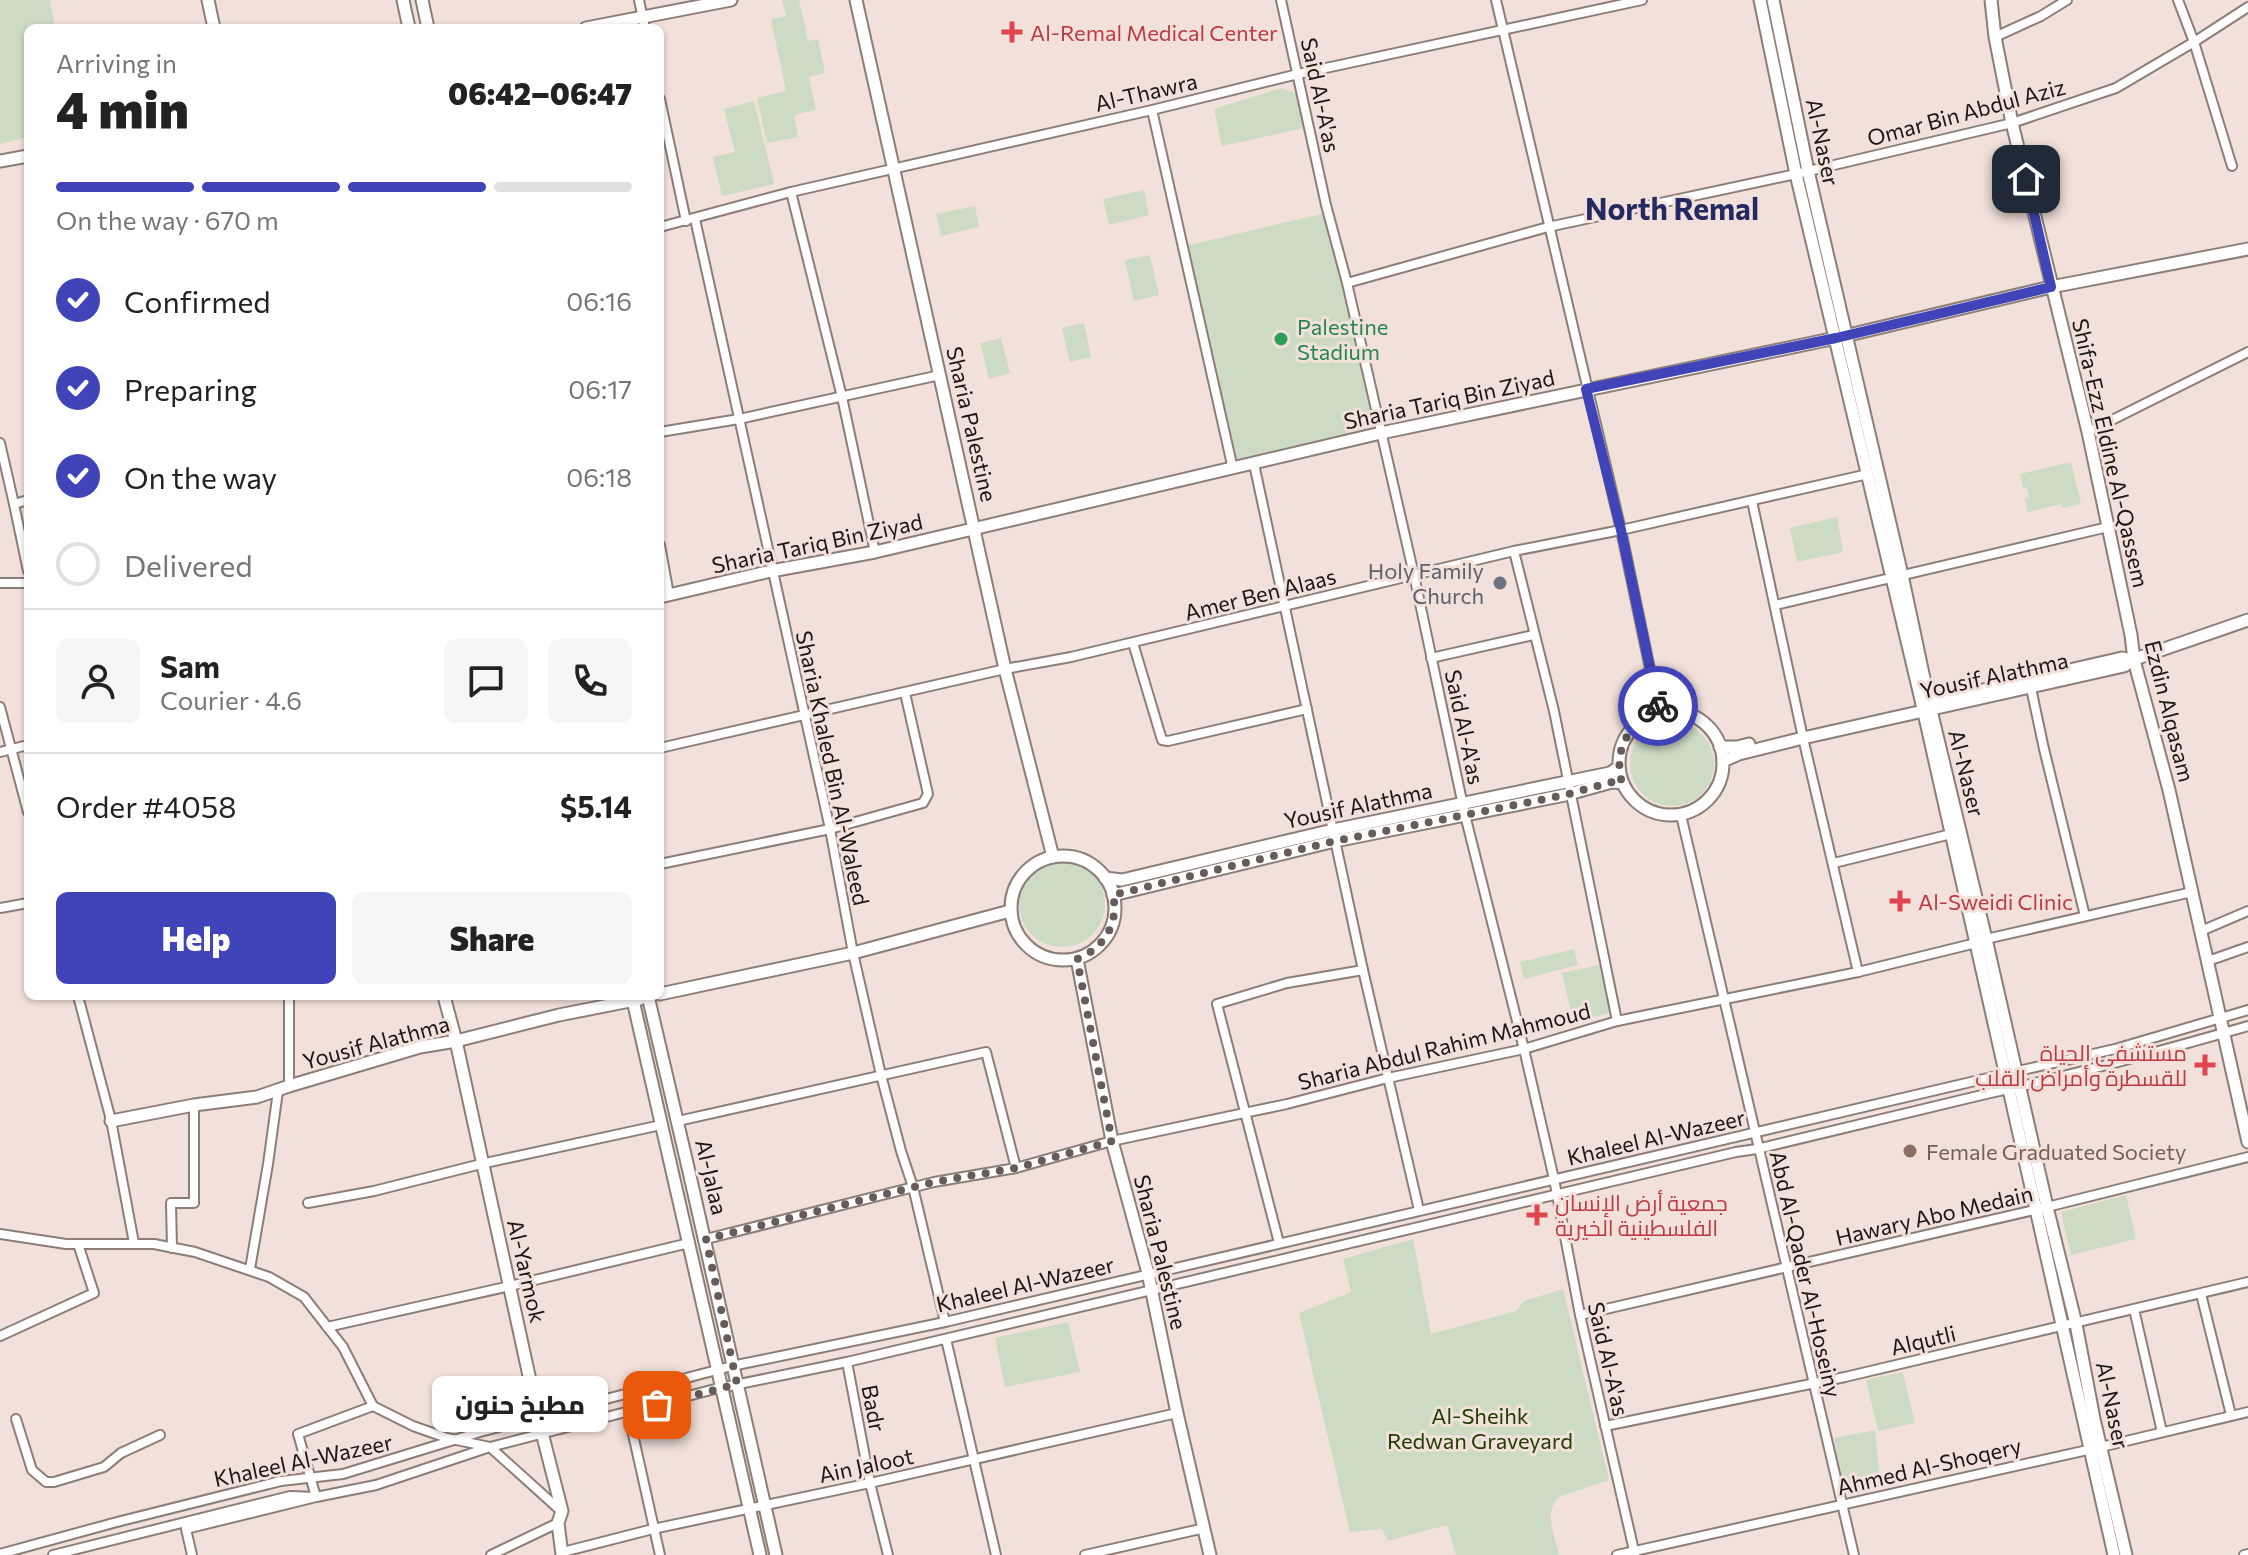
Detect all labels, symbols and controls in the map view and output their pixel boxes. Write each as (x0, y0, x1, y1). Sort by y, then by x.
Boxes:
place label: Al-Remal Medical Center (1030, 19, 1278, 46)
marker: Al-Remal Medical Center (1001, 21, 1023, 43)
street label: Said Al-A'as (1296, 35, 1346, 155)
text: Arriving in (56, 47, 177, 78)
street label: Al-Thawra (1092, 67, 1200, 117)
street label: Omar Bin Abdul Aziz (1864, 73, 2068, 151)
text: 06:42–06:47 (448, 74, 632, 111)
text: 4 min (56, 76, 189, 140)
street label: Al-Naser (1801, 96, 1845, 188)
pin (1992, 145, 2060, 213)
icon: home (2004, 157, 2048, 201)
district label: North Remal (1585, 189, 1759, 226)
text: On the way · 670 m (56, 204, 279, 235)
icon: check (56, 278, 100, 322)
text: Confirmed (124, 282, 271, 319)
text: 06:16 (566, 285, 632, 316)
place label: Palestine Stadium (1297, 313, 1388, 365)
street label: Shifa-Ezz Eldine Al-Qassem (2067, 316, 2155, 590)
marker: Palestine Stadium (1272, 330, 1290, 348)
street label: Sharia Palestine (941, 344, 1003, 504)
street label: Sharia Tariq Bin Ziyad (1341, 363, 1557, 435)
icon: check (56, 366, 100, 410)
text: Preparing (124, 370, 257, 407)
text: 06:17 (568, 373, 632, 404)
icon: check (56, 454, 100, 498)
text: On the way (124, 458, 277, 495)
text: 06:18 (566, 461, 632, 492)
street label: Sharia Tariq Bin Ziyad (709, 507, 925, 579)
text: Delivered (124, 546, 253, 583)
place label: Holy Family Church (1368, 557, 1484, 609)
street label: Amer Ben Alaas (1181, 562, 1339, 626)
marker: Holy Family Church (1491, 574, 1509, 592)
street label: Sharia Khaled Bin Al-Waleed (791, 628, 875, 908)
street label: Ezdin Alqasam (2139, 637, 2201, 785)
button: person (56, 639, 140, 723)
button: chat (444, 639, 528, 723)
button: phone (548, 639, 632, 723)
street label: Yousif Alathma (1917, 646, 2071, 704)
text: Sam (160, 647, 220, 684)
courier (1618, 666, 1698, 746)
street label: Said Al-A'as (1440, 667, 1490, 787)
text: Courier · 4.6 (160, 684, 302, 715)
icon: bike (1636, 684, 1680, 728)
street label: Al-Naser (1943, 727, 1991, 819)
street label: Yousif Alathma (1281, 776, 1435, 834)
text: Order #4058 (56, 787, 236, 824)
text: $5.14 (560, 787, 632, 824)
place label: Al-Sweidi Clinic (1918, 888, 2073, 915)
marker: Al-Sweidi Clinic (1889, 890, 1911, 912)
button: Help (56, 892, 336, 984)
button: Share (352, 892, 632, 984)
street label: Sharia Abdul Rahim Mahmoud (1295, 997, 1593, 1095)
street label: Yousif Alathma (300, 1009, 452, 1075)
place label: مستشفى الحياة للقسطرة وأمراض القلب (1975, 1039, 2187, 1092)
marker: مستشفى الحياة للقسطرة وأمراض القلب (2194, 1054, 2216, 1076)
street label: Khaleel Al-Wazeer (1564, 1103, 1748, 1171)
street label: Al-Jalaa (690, 1137, 734, 1217)
place label: Female Graduated Society (1926, 1138, 2186, 1165)
marker: Female Graduated Society (1901, 1142, 1919, 1160)
street label: Abd Al-Qader Al-Hoseiny (1764, 1148, 1848, 1400)
street label: Sharia Palestine (1129, 1172, 1193, 1332)
street label: Hawary Abo Medain (1833, 1179, 2035, 1251)
place label: جمعية أرض الإنسان الفلسطينية الخيرية (1555, 1189, 1728, 1241)
marker: جمعية أرض الإنسان الفلسطينية الخيرية (1526, 1204, 1548, 1226)
street label: Al-Yarmok (502, 1217, 552, 1325)
street label: Khaleel Al-Wazeer (933, 1250, 1117, 1318)
street label: Said Al-A'as (1583, 1299, 1635, 1419)
street label: Alqutli (1888, 1319, 1958, 1361)
street label: Al-Naser (2091, 1359, 2135, 1451)
pin (623, 1371, 691, 1439)
callout: مطبخ حنون (433, 1377, 609, 1433)
street label: Badr (856, 1382, 892, 1434)
icon: bag (635, 1383, 679, 1427)
text: مطبخ حنون (455, 1388, 585, 1419)
park label: Al-Sheihk Redwan Graveyard (1387, 1402, 1573, 1454)
street label: Khaleel Al-Wazeer (211, 1428, 395, 1492)
street label: Ahmed Al-Shoqery (1834, 1432, 2024, 1500)
street label: Ain Jaloot (816, 1442, 916, 1488)

